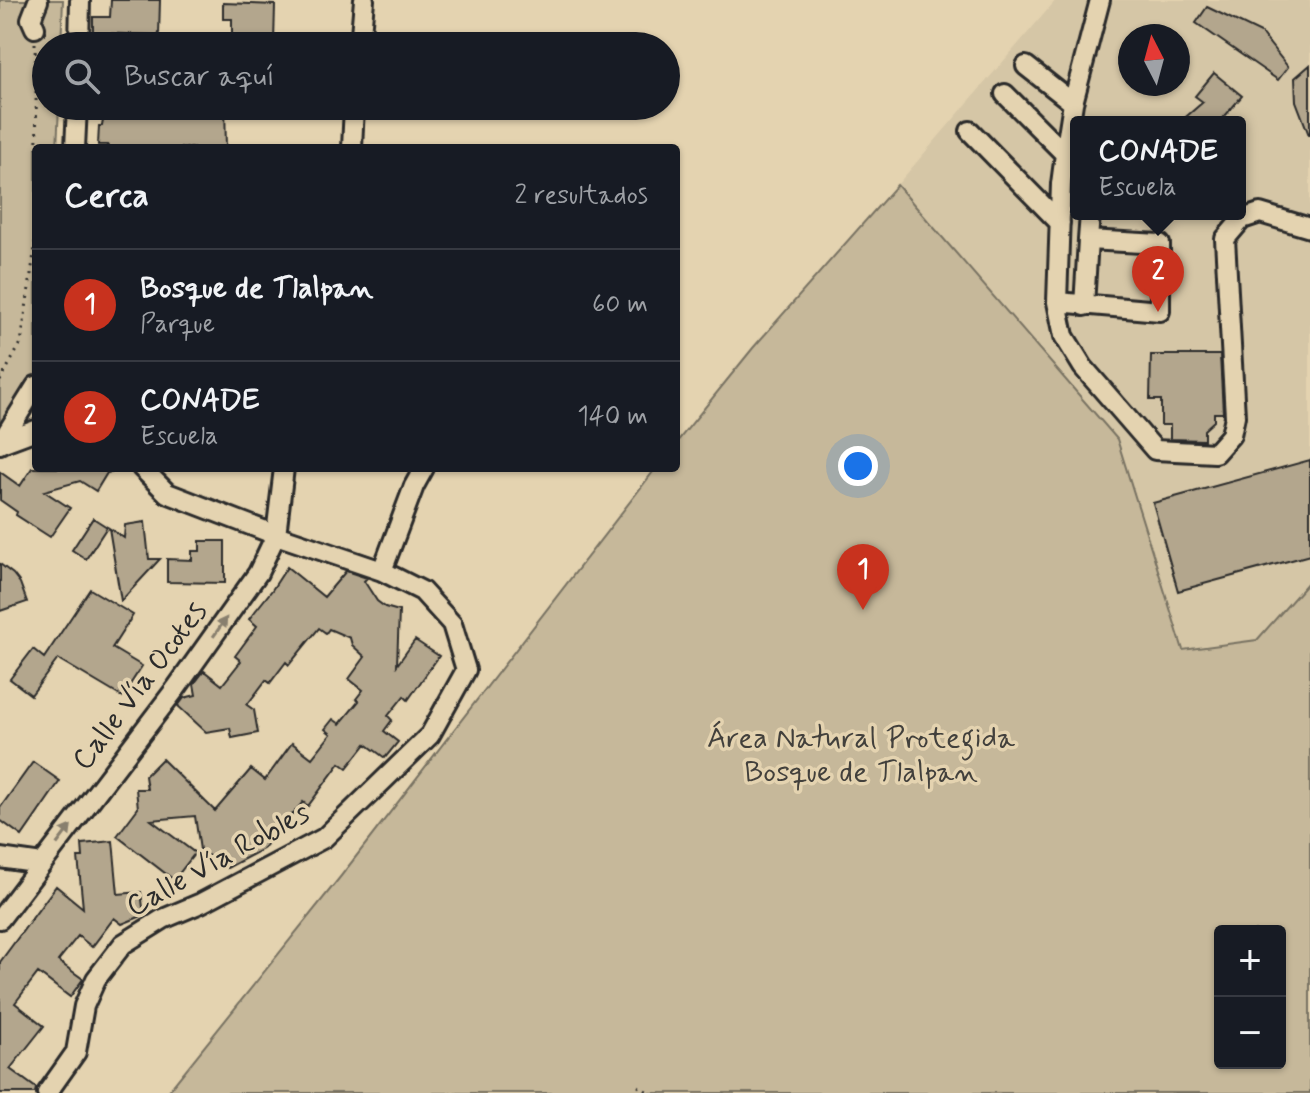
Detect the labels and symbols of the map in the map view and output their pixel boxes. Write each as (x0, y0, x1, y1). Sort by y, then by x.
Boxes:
north arrow (1118, 24, 1190, 96)
pin: 2 (1132, 246, 1184, 312)
your location (838, 446, 878, 486)
pin: 1 (837, 544, 889, 610)
street label: Calle Vía Ocotes (64, 594, 216, 778)
one-way arrow (212, 616, 227, 637)
park label: Área Natural Protegida Bosque de Tlalpan (707, 719, 1016, 792)
street label: Calle Vía Robles (119, 794, 317, 926)
one-way arrow (56, 825, 72, 845)

